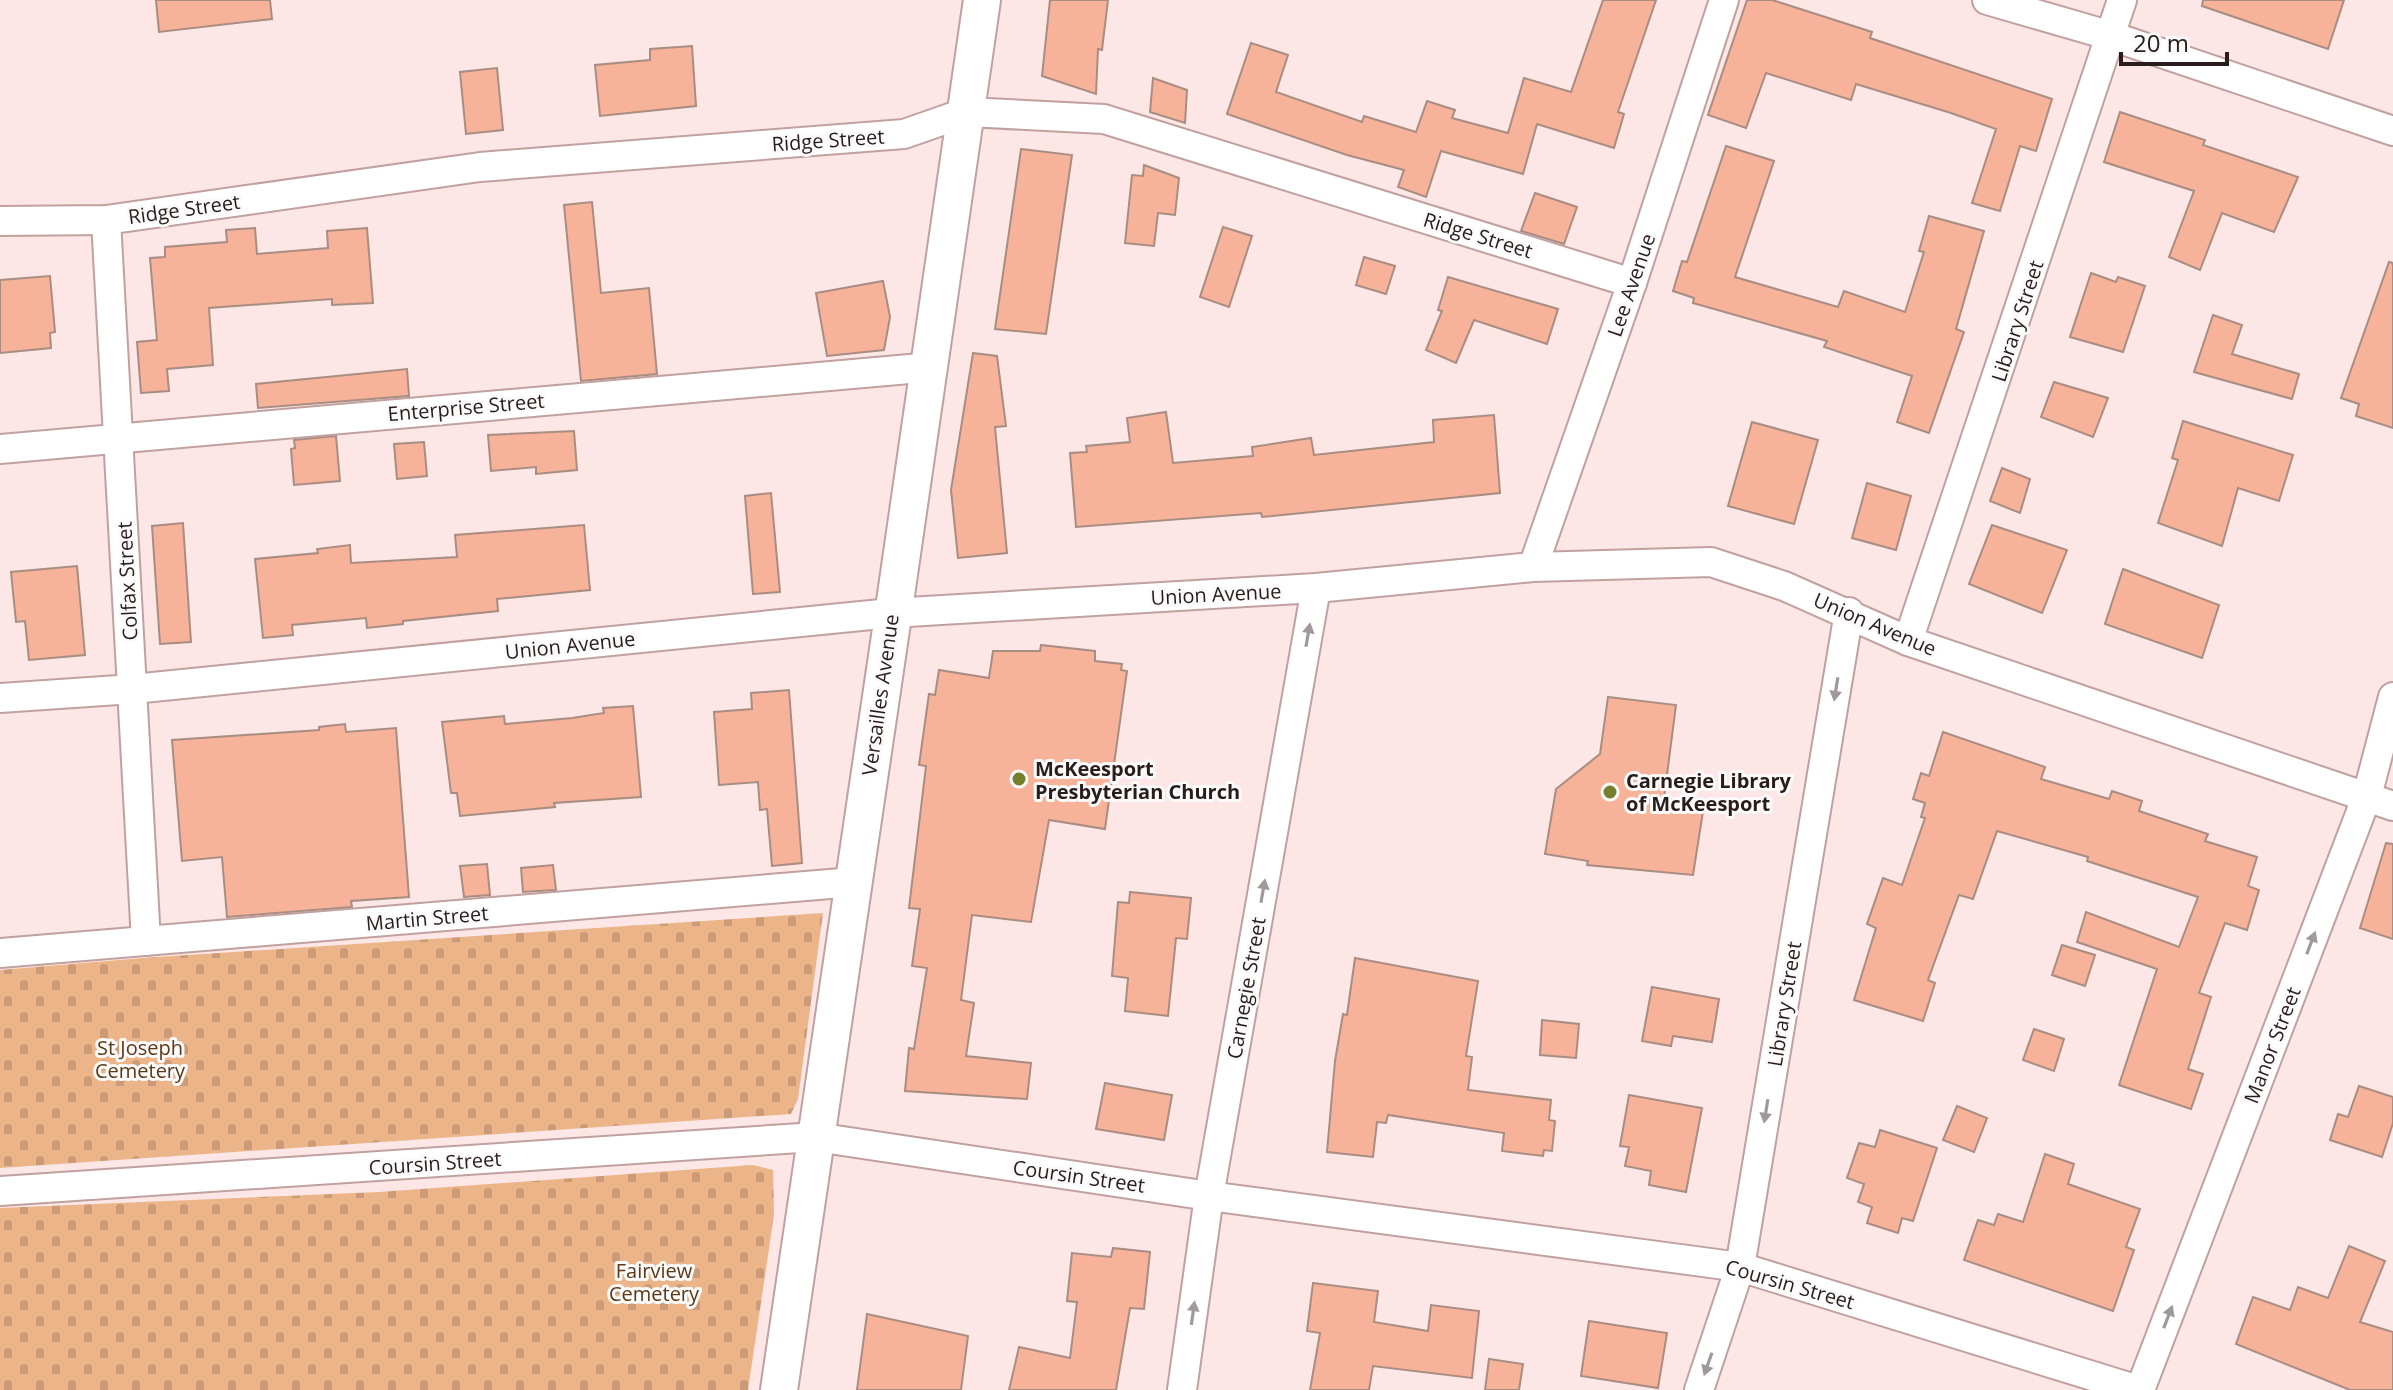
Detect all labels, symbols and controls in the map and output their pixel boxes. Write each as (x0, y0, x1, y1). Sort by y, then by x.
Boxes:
scale bar (2121, 16, 2227, 66)
text: 20 m (2133, 26, 2189, 59)
street label: Ridge Street (771, 123, 885, 157)
street label: Ridge Street (126, 188, 242, 230)
street label: Ridge Street (1420, 206, 1536, 264)
street label: Lee Avenue (1601, 230, 1661, 340)
street label: Library Street (1985, 257, 2049, 385)
street label: Enterprise Street (387, 387, 545, 427)
street label: Colfax Street (110, 521, 144, 641)
street label: Union Avenue (1150, 577, 1282, 611)
street label: Union Avenue (1809, 586, 1941, 662)
street label: Versailles Avenue (855, 613, 905, 777)
one-way arrow (1303, 622, 1315, 647)
street label: Union Avenue (503, 625, 637, 665)
one-way arrow (1829, 677, 1842, 702)
place label: McKeesport Presbyterian Church (1035, 755, 1240, 805)
place label: Carnegie Library of McKeesport (1626, 767, 1792, 817)
marker: McKeesport Presbyterian Church (1010, 770, 1028, 788)
marker: Carnegie Library of McKeesport (1601, 783, 1619, 801)
one-way arrow (1257, 878, 1270, 903)
street label: Martin Street (365, 899, 489, 937)
street label: Carnegie Street (1220, 915, 1272, 1061)
one-way arrow (2305, 931, 2318, 955)
street label: Library Street (1761, 940, 1807, 1068)
street label: Manor Street (2237, 983, 2307, 1107)
park label: St Joseph Cemetery (95, 1034, 186, 1084)
one-way arrow (1759, 1099, 1772, 1124)
street label: Coursin Street (368, 1145, 502, 1181)
street label: Coursin Street (1011, 1153, 1147, 1199)
street label: Coursin Street (1722, 1253, 1858, 1315)
park label: Fairview Cemetery (609, 1257, 700, 1307)
one-way arrow (1187, 1300, 1200, 1325)
one-way arrow (2162, 1305, 2175, 1329)
one-way arrow (1701, 1352, 1713, 1376)

